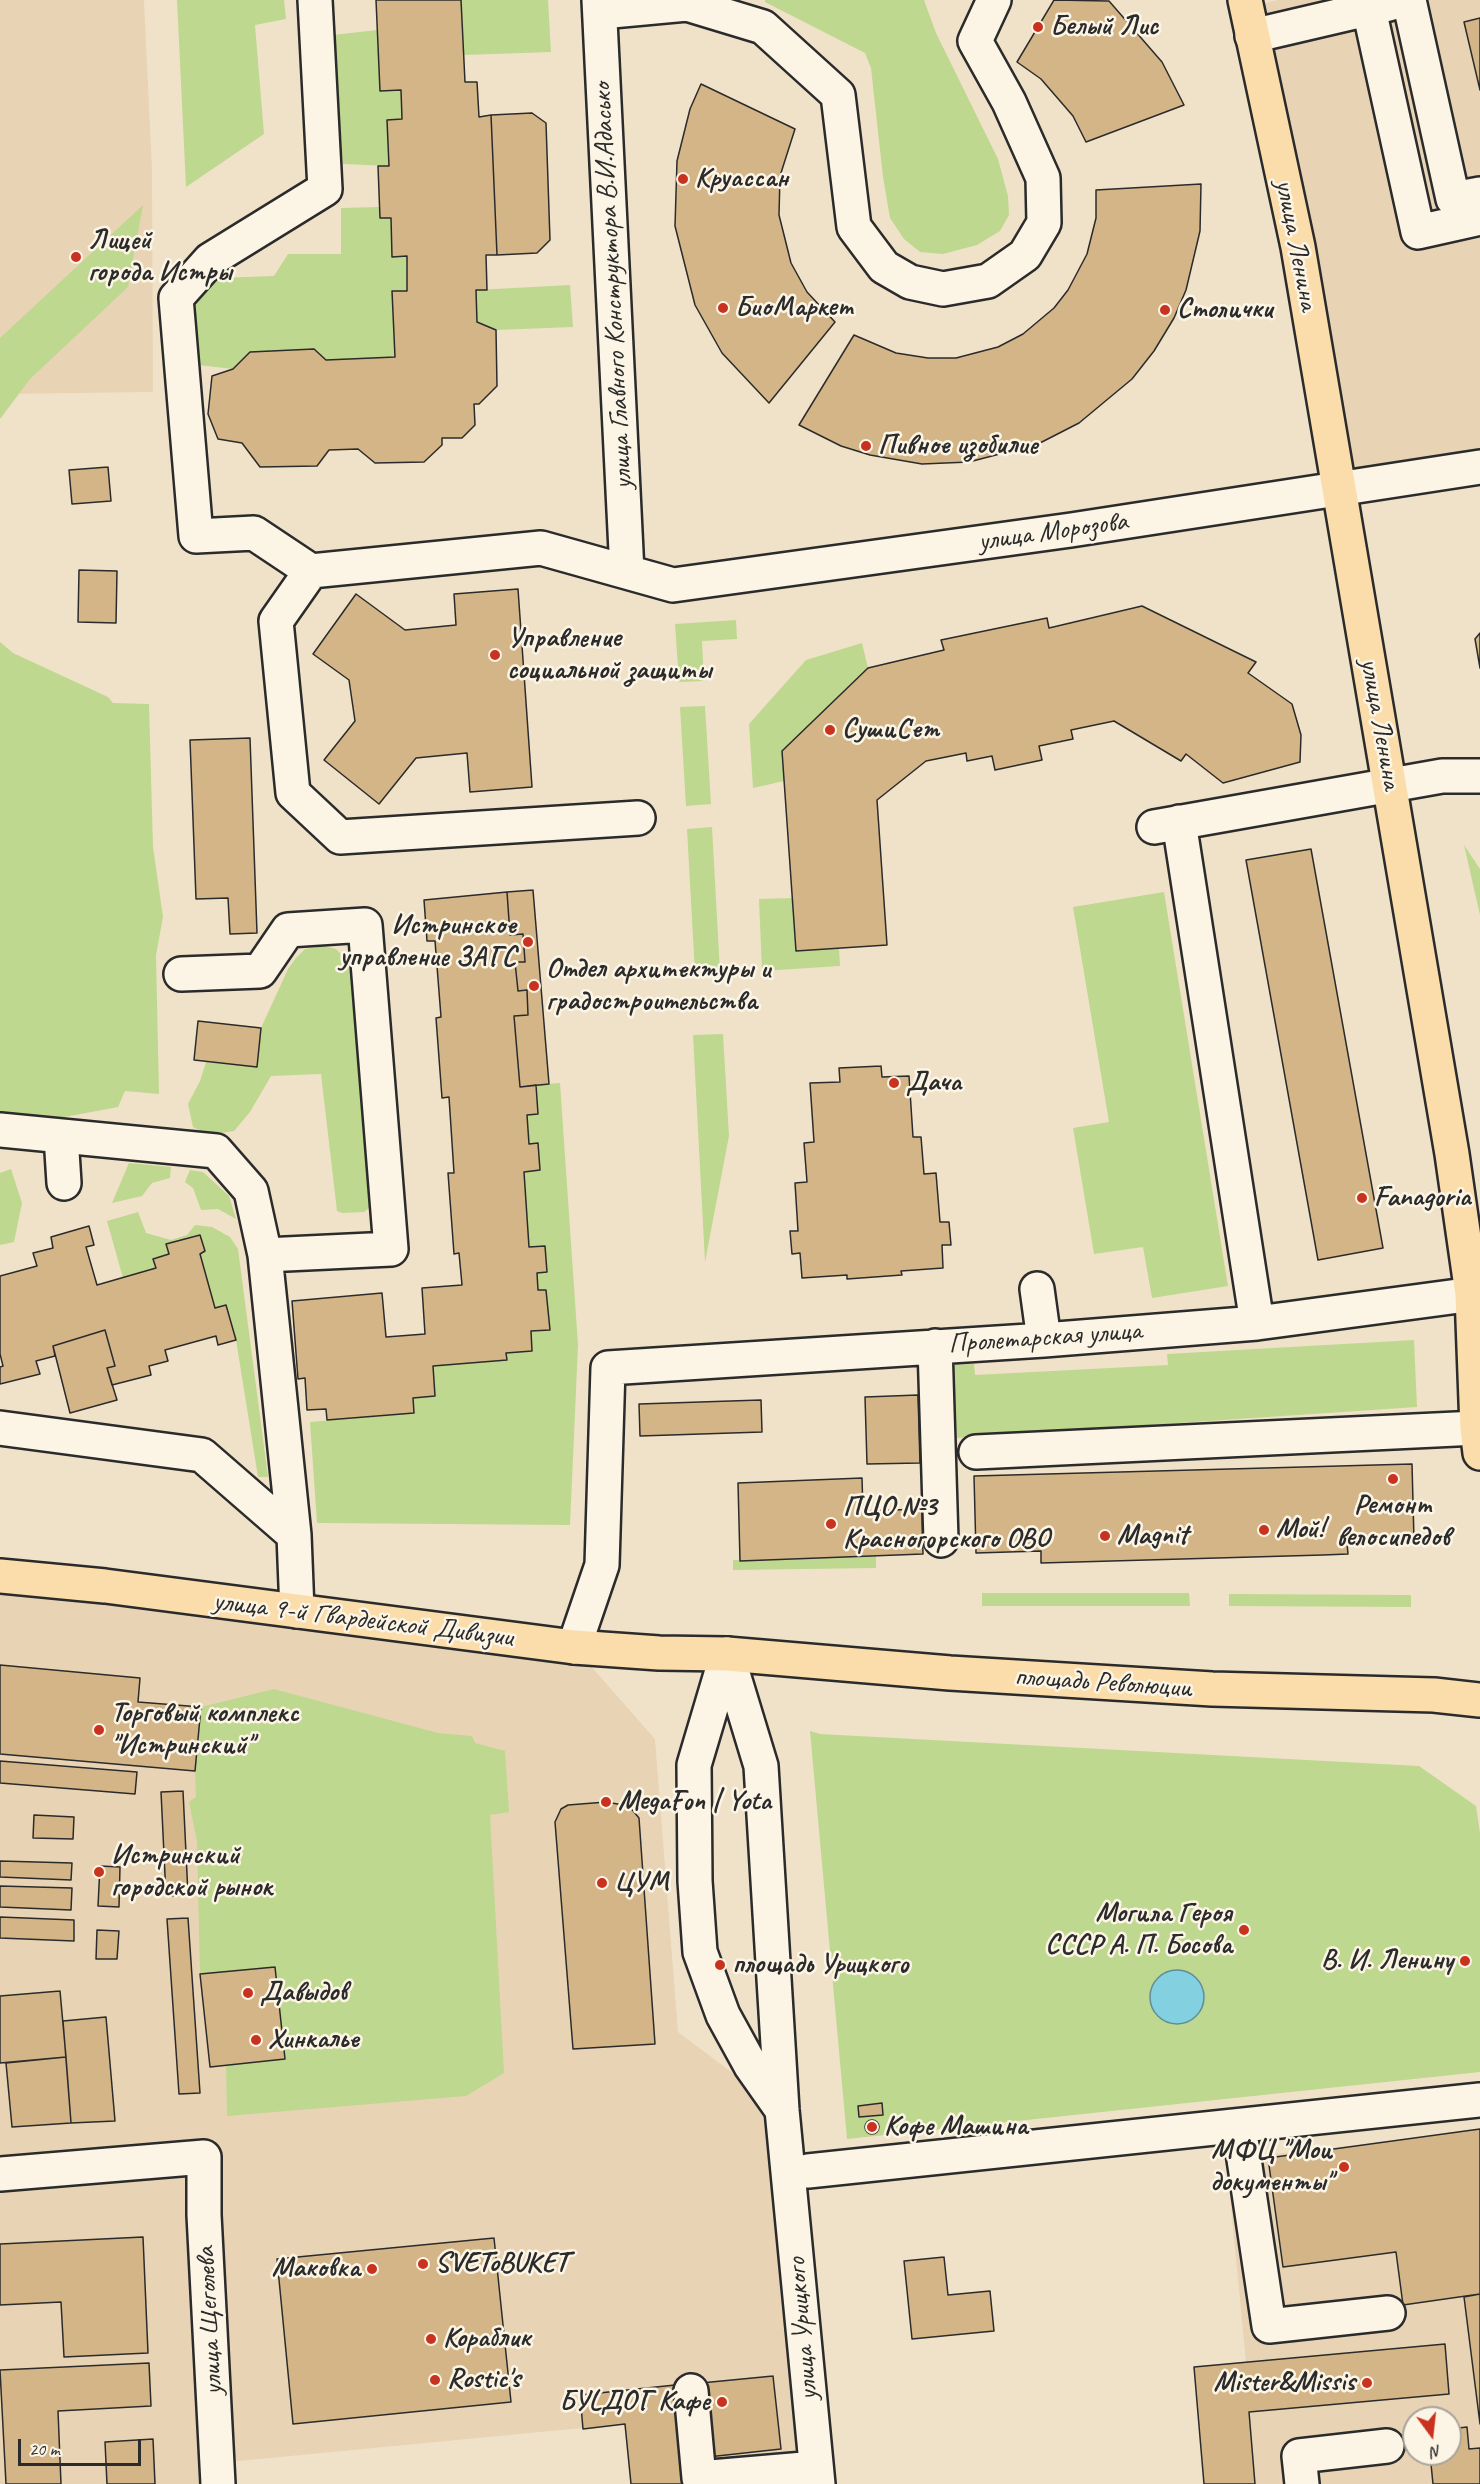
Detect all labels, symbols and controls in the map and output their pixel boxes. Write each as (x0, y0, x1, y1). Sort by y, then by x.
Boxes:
place label: Белый Лис (1050, 10, 1158, 44)
marker: Белый Лис (1031, 20, 1045, 34)
street label: улица Главного Конструктора В.И.Адасько (586, 82, 640, 490)
place label: Круассан (695, 162, 788, 196)
marker: Круассан (676, 172, 690, 186)
street label: улица Ленина (1267, 177, 1325, 313)
place label: Лицей города Истры (88, 224, 232, 290)
marker: Лицей города Истры (69, 250, 83, 264)
place label: БиоМаркет (735, 291, 853, 325)
place label: Столички (1177, 293, 1273, 327)
marker: БиоМаркет (716, 301, 730, 315)
marker: Столички (1158, 303, 1172, 317)
place label: Пивное изобилие (878, 429, 1038, 463)
marker: Пивное изобилие (859, 439, 873, 453)
street label: улица Морозова (976, 505, 1130, 559)
place label: Управление социальной защиты (507, 622, 711, 688)
marker: Управление социальной защиты (488, 648, 502, 662)
street label: улица Ленина (1352, 656, 1408, 792)
place label: СушиСет (842, 713, 939, 747)
marker: СушиСет (823, 723, 837, 737)
place label: Истринское управление ЗАГС (339, 909, 516, 975)
marker: Истринское управление ЗАГС (521, 935, 535, 949)
place label: Отдел архитектуры и градостроительства (546, 953, 770, 1019)
marker: Отдел архитектуры и градостроительства (527, 979, 541, 993)
place label: Дача (906, 1066, 961, 1100)
marker: Дача (887, 1076, 901, 1090)
place label: Fanagoria (1374, 1181, 1470, 1215)
marker: Fanagoria (1355, 1191, 1369, 1205)
street label: Пролетарская улица (947, 1314, 1143, 1362)
marker: Ремонт велосипедов (1386, 1472, 1400, 1486)
place label: Ремонт велосипедов (1336, 1489, 1450, 1555)
place label: ПЦО №3 Красногорского ОВО (843, 1491, 1050, 1557)
place label: Мой! (1276, 1513, 1324, 1547)
marker: ПЦО №3 Красногорского ОВО (824, 1517, 838, 1531)
place label: Magnit (1117, 1519, 1188, 1553)
marker: Мой! (1257, 1523, 1271, 1537)
marker: Magnit (1098, 1529, 1112, 1543)
street label: улица 9-й Гвардейской Дивизии (211, 1585, 515, 1655)
street label: площадь Революции (1013, 1660, 1193, 1706)
place label: Торговый комплекс "Истринский" (111, 1697, 299, 1763)
marker: Торговый комплекс "Истринский" (92, 1723, 106, 1737)
place label: MegaFon | Yota (618, 1785, 771, 1819)
marker: MegaFon | Yota (599, 1795, 613, 1809)
place label: Истринский городской рынок (111, 1839, 272, 1905)
marker: Истринский городской рынок (92, 1865, 106, 1879)
place label: ЦУМ (614, 1866, 669, 1900)
marker: ЦУМ (595, 1876, 609, 1890)
place label: Могила Героя СССР А. П. Босова (1045, 1897, 1232, 1963)
marker: Могила Героя СССР А. П. Босова (1237, 1923, 1251, 1937)
place label: В. И. Ленину (1321, 1944, 1453, 1978)
place label: площадь Урицкого (732, 1948, 909, 1982)
marker: В. И. Ленину (1458, 1954, 1472, 1968)
marker: площадь Урицкого (713, 1958, 727, 1972)
place label: Давыдов (260, 1976, 347, 2010)
marker: Давыдов (241, 1986, 255, 2000)
place label: Хинкалье (268, 2023, 359, 2057)
marker: Хинкалье (249, 2033, 263, 2047)
place label: Кофе Машина (884, 2110, 1028, 2144)
marker: Кофе Машина (865, 2120, 879, 2134)
place label: МФЦ "Мои документы" (1210, 2134, 1332, 2200)
marker: МФЦ "Мои документы" (1337, 2160, 1351, 2174)
street label: улица Щеголева (189, 2246, 231, 2396)
place label: SVEToBUKET (435, 2247, 568, 2281)
place label: Маковка (272, 2252, 360, 2286)
street label: улица Урицкого (780, 2256, 826, 2402)
marker: SVEToBUKET (416, 2257, 430, 2271)
marker: Маковка (365, 2262, 379, 2276)
place label: Кораблик (443, 2322, 530, 2356)
marker: Кораблик (424, 2332, 438, 2346)
place label: Rostic's (447, 2363, 520, 2397)
place label: Mister&Missis (1213, 2366, 1355, 2400)
marker: Rostic's (428, 2373, 442, 2387)
marker: Mister&Missis (1360, 2376, 1374, 2390)
place label: БУLДОГ Кафе (559, 2385, 710, 2419)
marker: БУLДОГ Кафе (715, 2395, 729, 2409)
north arrow (1402, 2406, 1462, 2466)
scale bar (21, 2427, 144, 2465)
text: 20 m (29, 2438, 60, 2460)
text: N (1429, 2441, 1444, 2462)

